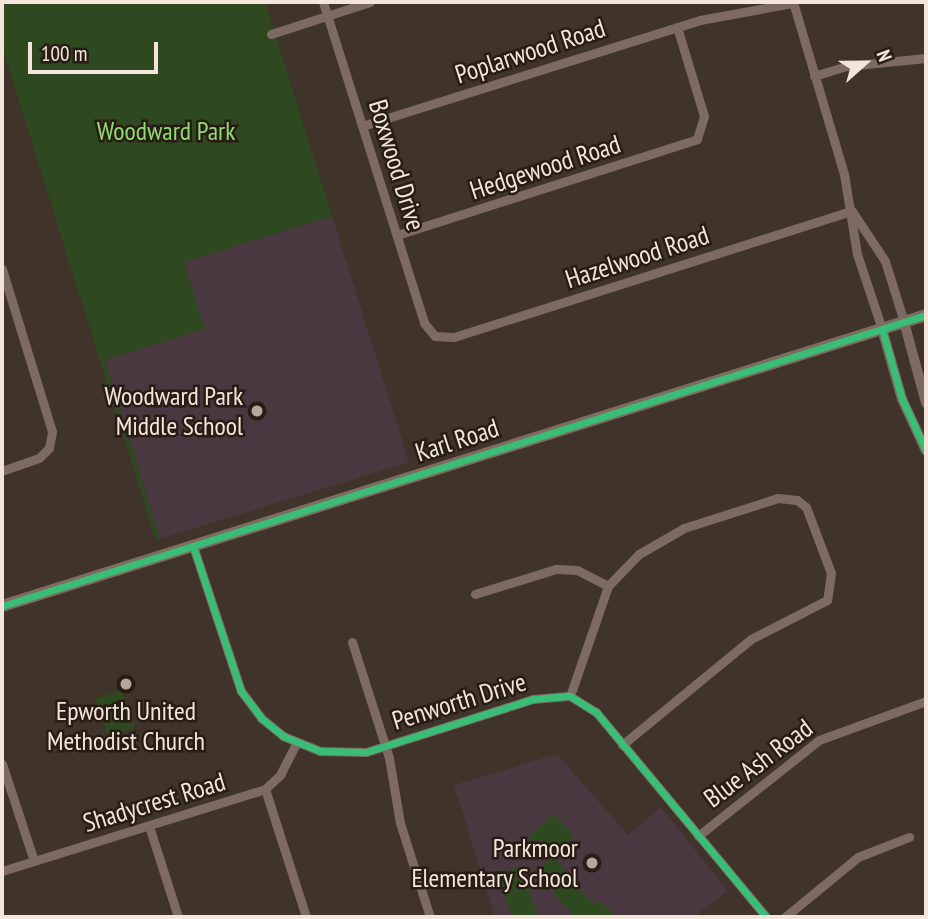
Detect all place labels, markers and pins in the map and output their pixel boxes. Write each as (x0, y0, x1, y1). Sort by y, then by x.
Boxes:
place label: Woodward Park Middle School (104, 380, 243, 442)
marker: Woodward Park Middle School (249, 403, 265, 419)
marker: Epworth United Methodist Church (118, 676, 134, 692)
place label: Epworth United Methodist Church (47, 695, 205, 756)
place label: Parkmoor Elementary School (411, 832, 578, 894)
marker: Parkmoor Elementary School (584, 855, 600, 871)

